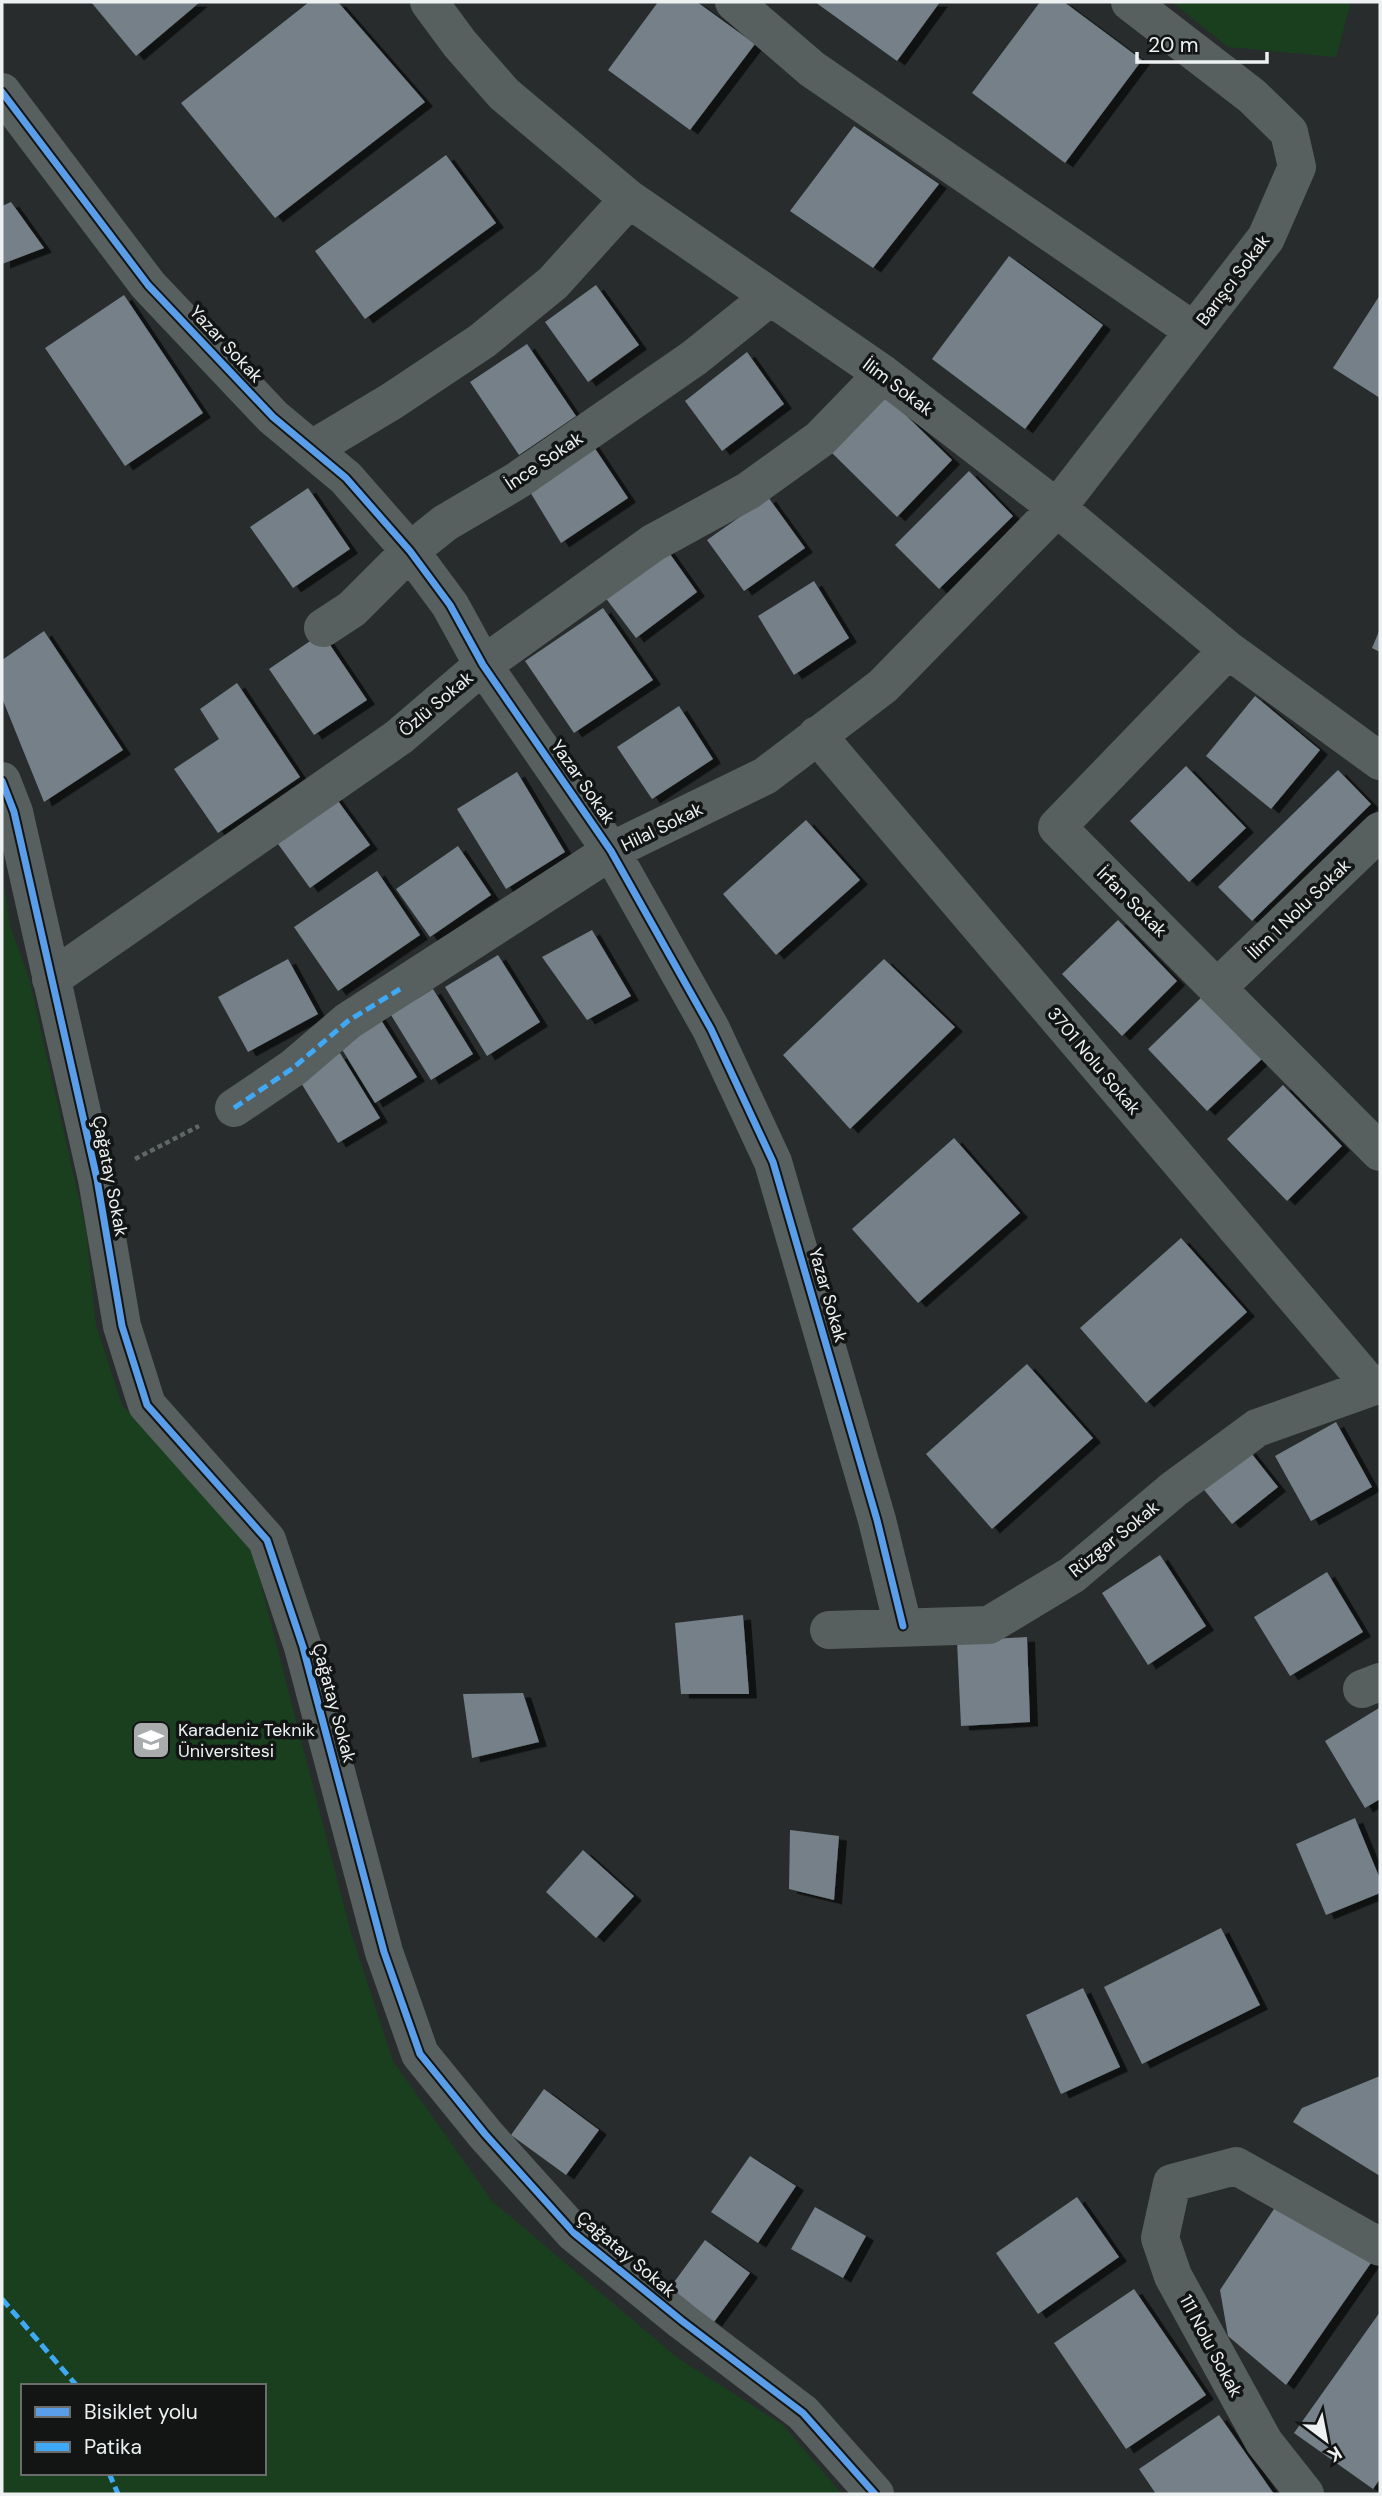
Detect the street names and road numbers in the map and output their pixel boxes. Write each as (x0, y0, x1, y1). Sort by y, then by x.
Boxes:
street label: Barışcı Sokak (1191, 229, 1275, 331)
street label: Yazar Sokak (184, 300, 268, 388)
street label: İlim Sokak (858, 353, 938, 421)
street label: İnce Sokak (500, 426, 588, 496)
street label: Özlü Sokak (394, 666, 478, 742)
street label: Yazar Sokak (545, 735, 621, 829)
street label: Hilal Sokak (617, 797, 707, 857)
street label: İlim 1 Nolu Sokak (1242, 853, 1356, 965)
street label: İrfan Sokak (1092, 862, 1172, 942)
street label: 3701 Nolu Sokak (1042, 1002, 1146, 1120)
street label: Çağatay Sokak (87, 1114, 133, 1238)
street label: Yazar Sokak (803, 1245, 853, 1345)
street label: Rüzgar Sokak (1064, 1495, 1164, 1583)
street label: Çağatay Sokak (307, 1641, 361, 1765)
street label: Çağatay Sokak (571, 2205, 681, 2303)
street label: 111 Nolu Sokak (1174, 2291, 1248, 2401)

